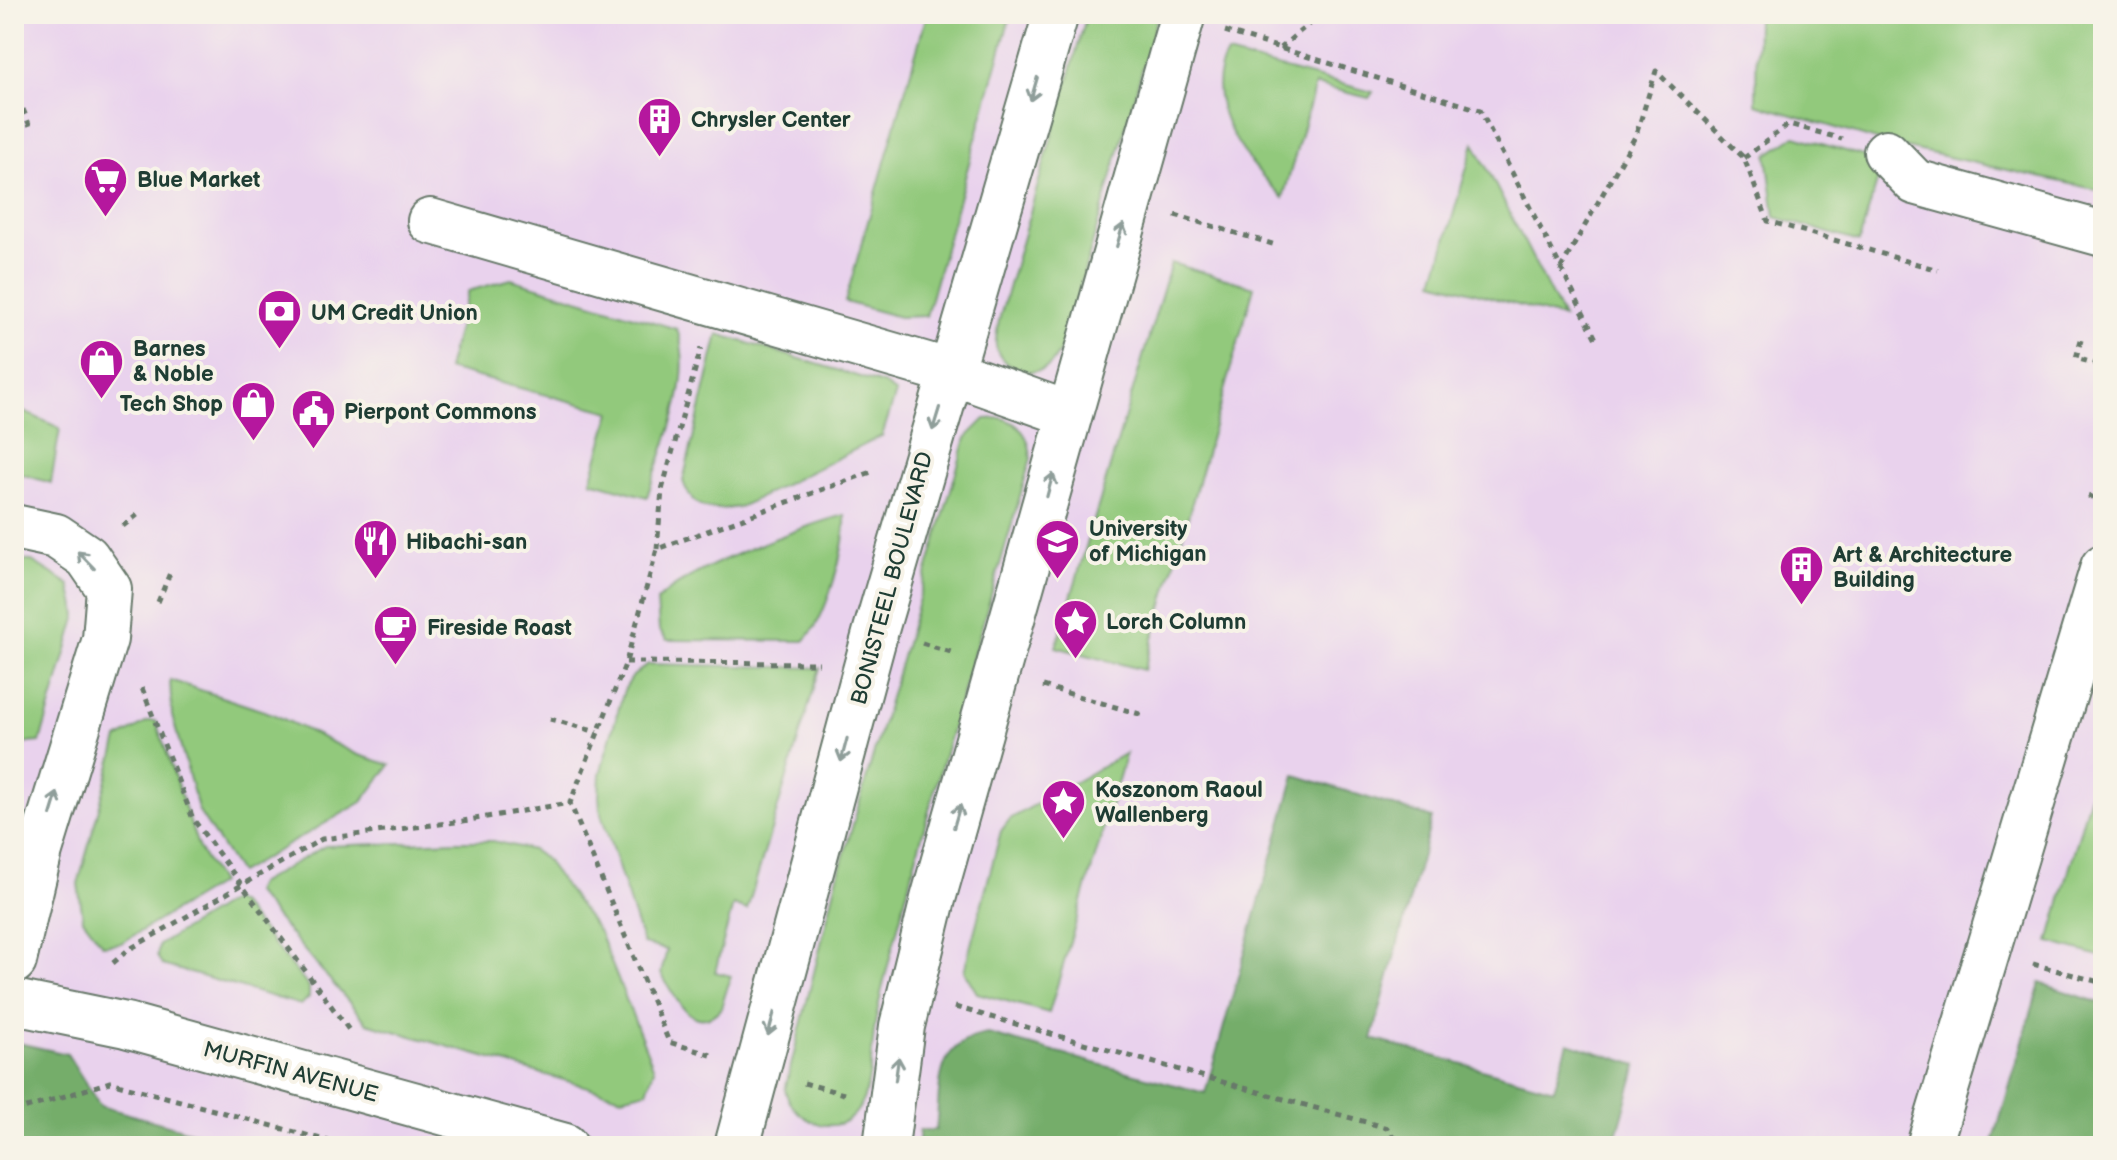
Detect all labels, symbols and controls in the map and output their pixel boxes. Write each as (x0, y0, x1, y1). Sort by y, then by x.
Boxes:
one-way arrow (1026, 75, 1041, 101)
building icon: Chrysler Center (636, 95, 684, 158)
place label: Chrysler Center (691, 107, 851, 134)
supermarket icon: Blue Market (82, 155, 130, 218)
place label: Blue Market (137, 167, 261, 194)
one-way arrow (1113, 222, 1128, 248)
bank icon: UM Credit Union (256, 288, 304, 351)
place label: UM Credit Union (311, 300, 478, 327)
place label: Barnes & Noble (133, 336, 214, 388)
shop icon: Barnes & Noble (78, 337, 126, 400)
shop icon: Tech Shop (230, 379, 278, 442)
public building icon: Pierpont Commons (289, 387, 337, 450)
place label: Tech Shop (120, 391, 223, 418)
place label: Pierpont Commons (344, 399, 537, 426)
one-way arrow (928, 405, 943, 431)
street label: BONISTEEL BOULEVARD (846, 449, 939, 708)
one-way arrow (1043, 472, 1058, 498)
place label: University of Michigan (1089, 516, 1207, 568)
restaurant icon: Hibachi-san (351, 517, 399, 580)
school or university icon: University of Michigan (1034, 517, 1082, 580)
place label: Hibachi-san (406, 529, 527, 556)
place label: Art & Architecture Building (1832, 542, 2012, 594)
building icon: Art & Architecture Building (1778, 543, 1826, 606)
one-way arrow (77, 550, 96, 570)
place icon: Lorch Column (1051, 597, 1099, 660)
cafe icon: Fireside Roast (372, 603, 420, 666)
place label: Lorch Column (1106, 609, 1246, 636)
place label: Fireside Roast (427, 615, 573, 642)
one-way arrow (836, 737, 851, 763)
place label: Koszonom Raoul Wallenberg (1095, 777, 1263, 829)
place icon: Koszonom Raoul Wallenberg (1040, 778, 1088, 841)
one-way arrow (47, 792, 62, 818)
one-way arrow (950, 804, 965, 830)
one-way arrow (763, 1010, 778, 1036)
street label: MURFIN AVENUE (200, 1036, 381, 1109)
one-way arrow (889, 1056, 904, 1083)

